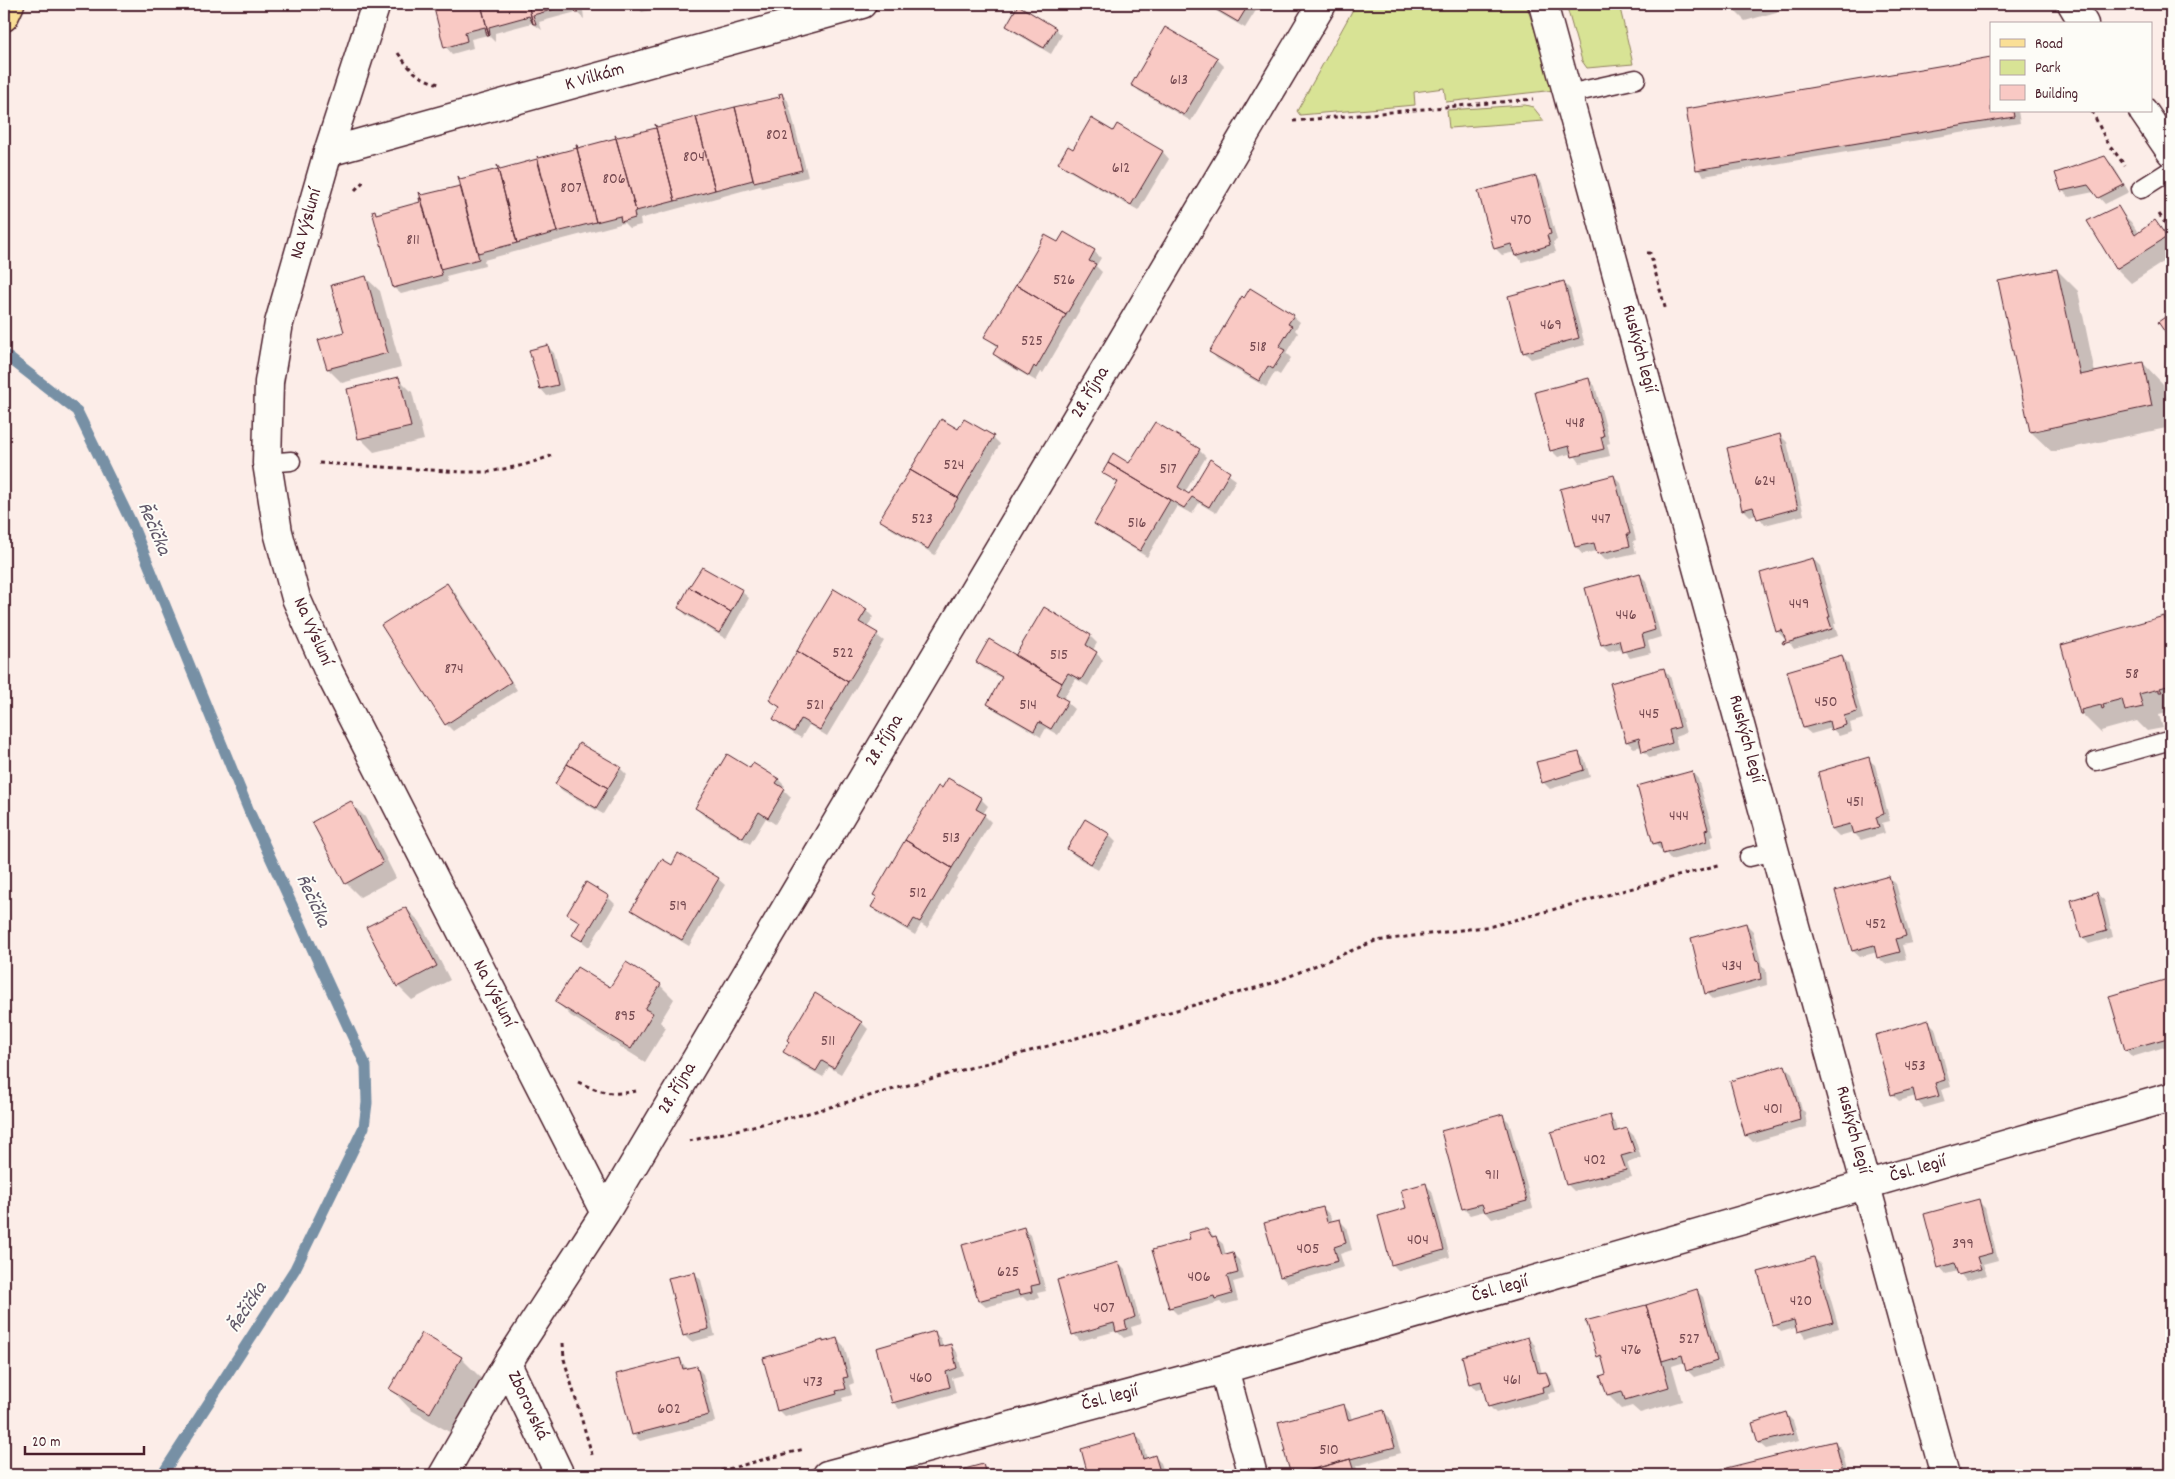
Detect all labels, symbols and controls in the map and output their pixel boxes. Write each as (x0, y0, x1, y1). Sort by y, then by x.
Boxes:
legend (1990, 22, 2152, 112)
text: Road (2035, 34, 2063, 56)
street label: K Vilkám (562, 57, 628, 99)
text: Park (2035, 58, 2061, 80)
house number: 613 (1170, 69, 1188, 92)
text: Building (2035, 84, 2078, 106)
house number: 802 (766, 124, 788, 147)
house number: 804 (683, 146, 705, 169)
house number: 612 (1112, 157, 1130, 180)
house number: 806 (603, 168, 626, 191)
house number: 807 (560, 177, 582, 200)
street label: Na Výsluní (284, 184, 330, 263)
house number: 470 (1510, 209, 1532, 232)
house number: 811 (406, 229, 420, 252)
house number: 526 (1053, 269, 1075, 292)
street label: Ruských legií (1613, 302, 1663, 397)
house number: 469 (1540, 314, 1562, 337)
house number: 525 (1021, 330, 1043, 353)
house number: 518 (1249, 336, 1267, 359)
street label: 28. října (1065, 361, 1118, 424)
house number: 448 (1565, 412, 1585, 435)
house number: 524 (943, 454, 965, 477)
house number: 517 (1159, 458, 1177, 481)
house number: 624 (1754, 470, 1776, 493)
water label: Řečička (129, 498, 177, 561)
house number: 523 (911, 508, 933, 531)
house number: 447 (1591, 508, 1611, 531)
house number: 516 (1128, 512, 1147, 535)
street label: Na Výsluní (285, 593, 340, 672)
house number: 449 (1789, 593, 1809, 616)
house number: 446 (1615, 604, 1637, 627)
house number: 522 (832, 642, 854, 665)
house number: 515 (1050, 644, 1068, 667)
house number: 874 (444, 658, 464, 681)
house number: 58 (2125, 663, 2139, 686)
house number: 450 (1815, 691, 1837, 714)
street label: Ruských legií (1720, 692, 1770, 787)
house number: 521 (806, 694, 824, 717)
house number: 514 (1019, 694, 1037, 717)
house number: 445 (1639, 703, 1659, 726)
street label: 28. října (859, 709, 912, 772)
house number: 451 (1846, 791, 1864, 814)
house number: 444 (1669, 805, 1689, 828)
house number: 513 (942, 827, 960, 850)
water label: Řečička (288, 870, 337, 933)
house number: 512 (909, 882, 927, 905)
house number: 519 (669, 895, 687, 918)
house number: 452 (1865, 913, 1887, 936)
house number: 434 (1722, 955, 1742, 978)
street label: Na Výsluní (465, 956, 522, 1034)
house number: 895 (614, 1005, 636, 1028)
house number: 511 (821, 1030, 835, 1053)
house number: 453 (1904, 1055, 1926, 1078)
street label: 28. října (652, 1057, 705, 1120)
street label: Ruských legií (1827, 1083, 1877, 1178)
house number: 401 (1764, 1098, 1782, 1121)
house number: 402 (1584, 1149, 1606, 1172)
street label: Čsl. legií (1887, 1149, 1951, 1191)
house number: 911 (1485, 1164, 1499, 1187)
house number: 404 (1407, 1229, 1429, 1252)
house number: 399 (1952, 1233, 1974, 1256)
house number: 405 (1297, 1238, 1319, 1261)
house number: 625 (997, 1261, 1019, 1284)
house number: 406 (1187, 1266, 1211, 1289)
street label: Čsl. legií (1469, 1269, 1533, 1311)
water label: Řečička (221, 1276, 276, 1339)
house number: 420 (1790, 1290, 1812, 1313)
house number: 407 (1093, 1297, 1115, 1320)
house number: 527 (1679, 1328, 1699, 1351)
house number: 476 (1621, 1339, 1641, 1362)
street label: Zborovská (499, 1367, 555, 1446)
house number: 460 (909, 1367, 933, 1390)
house number: 461 (1503, 1369, 1521, 1392)
house number: 473 (803, 1371, 823, 1394)
street label: Čsl. legií (1079, 1378, 1143, 1419)
house number: 602 (657, 1398, 681, 1421)
scale bar (25, 1424, 144, 1456)
text: 20 m (32, 1432, 60, 1454)
house number: 510 (1319, 1439, 1339, 1462)

